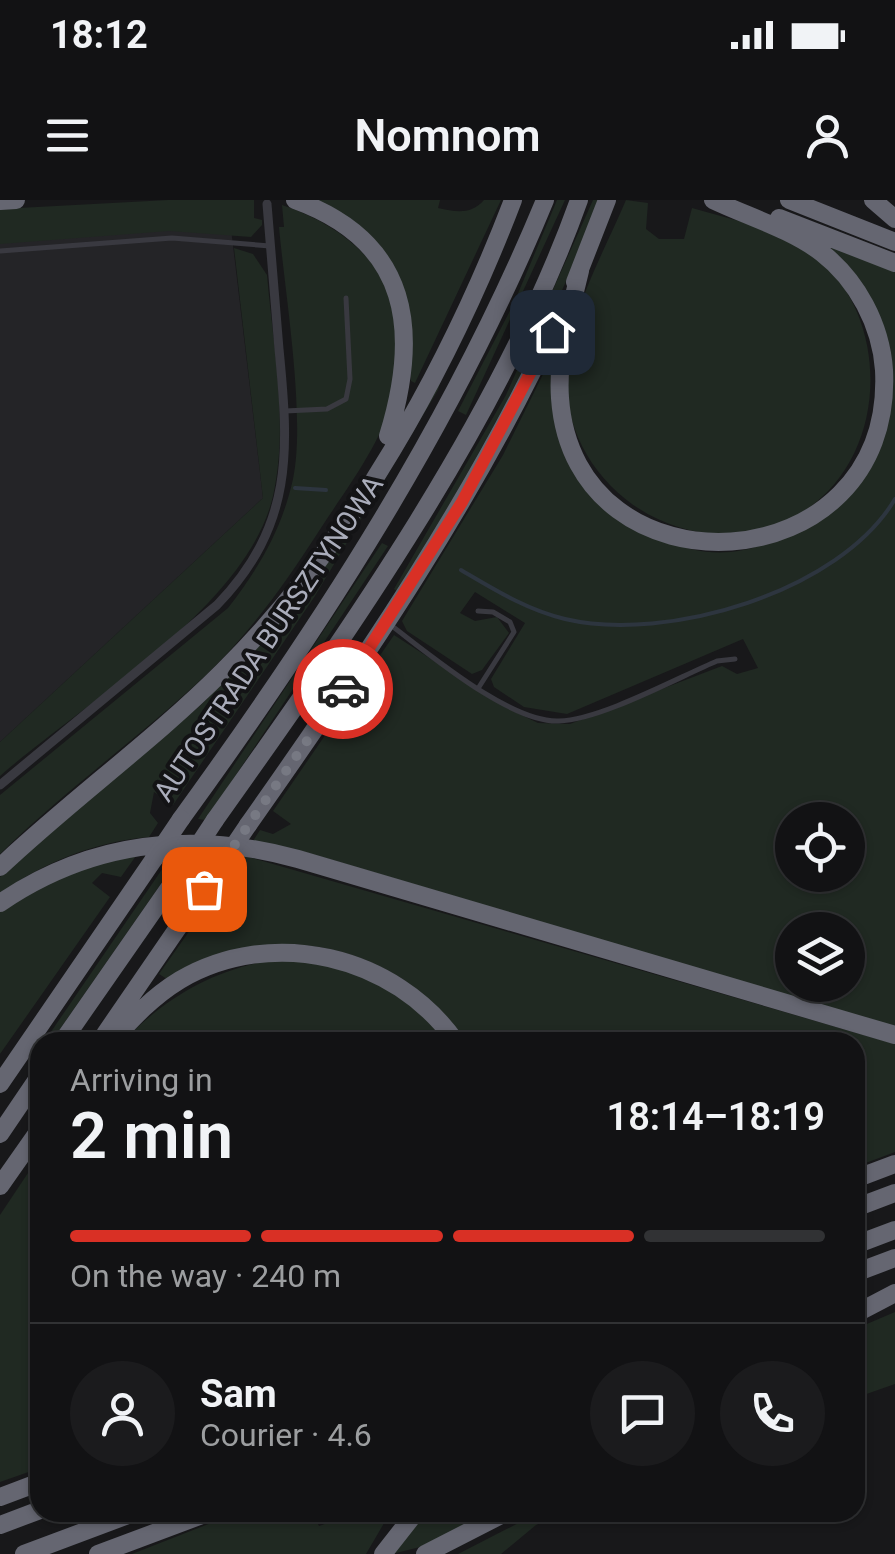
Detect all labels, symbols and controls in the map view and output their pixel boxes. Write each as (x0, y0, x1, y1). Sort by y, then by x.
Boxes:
text: 18:12 (50, 13, 148, 57)
icon: menu (40, 108, 95, 163)
icon: person (800, 108, 855, 163)
text: Nomnom (354, 109, 541, 162)
pin (510, 290, 595, 375)
icon: home (525, 305, 580, 360)
street label: AUTOSTRADA BURSZTYNOWA (147, 469, 390, 807)
courier (293, 639, 393, 739)
icon: car (316, 662, 371, 717)
map controls (775, 802, 865, 1002)
button: locate (775, 802, 865, 892)
pin (162, 847, 247, 932)
icon: bag (177, 862, 232, 917)
button: layers (775, 912, 865, 1002)
text: Arriving in (70, 1061, 213, 1099)
text: 18:14–18:19 (606, 1095, 825, 1139)
text: 2 min (70, 1098, 233, 1174)
text: On the way · 240 m (70, 1257, 341, 1295)
button: person (70, 1361, 175, 1466)
button: chat (590, 1361, 695, 1466)
button: phone (720, 1361, 825, 1466)
text: Sam (200, 1372, 277, 1416)
text: Courier · 4.6 (200, 1416, 372, 1454)

